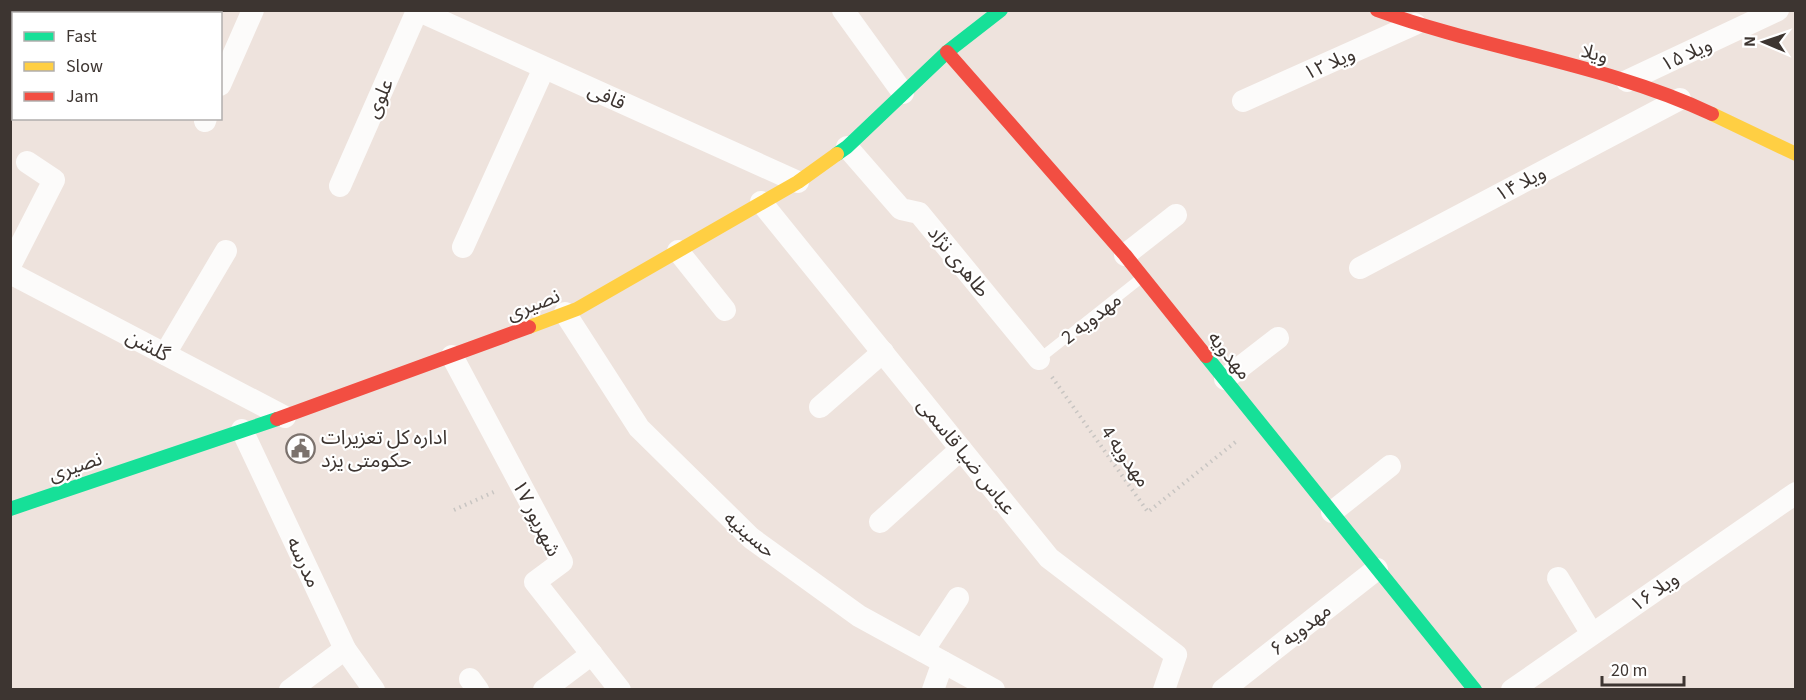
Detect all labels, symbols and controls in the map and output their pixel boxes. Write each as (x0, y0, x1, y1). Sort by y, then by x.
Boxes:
legend (12, 12, 222, 120)
north arrow (1734, 12, 1794, 72)
text: Fast (66, 24, 97, 49)
street label: ویلا ۱۵ (1656, 31, 1717, 79)
text: N (1739, 36, 1761, 47)
street label: ویلا (1578, 37, 1611, 71)
street label: ویلا ۱۲ (1299, 40, 1360, 88)
text: Slow (66, 54, 103, 79)
street label: علوی (359, 74, 401, 123)
street label: قافی (583, 76, 630, 118)
text: Jam (66, 84, 99, 109)
street label: ویلا ۱۴ (1490, 159, 1551, 209)
street label: طاهری نژاد (921, 220, 996, 303)
street label: نصیری (503, 282, 564, 328)
street label: مهدویه 2 (1055, 286, 1128, 351)
street label: گلشن (121, 323, 175, 369)
street label: مهدویه (1201, 325, 1258, 386)
street label: عباس ضیا قاسمی (910, 392, 1022, 521)
street label: مهدویه 4 (1094, 420, 1157, 493)
place label: اداره کل تعزیرات حکومتی یزد (321, 424, 447, 475)
public building icon: اداره کل تعزیرات حکومتی یزد (284, 433, 316, 465)
street label: نصیری (45, 445, 106, 489)
street label: ۱۷ شهریور (505, 475, 567, 562)
street label: حسینیه (717, 505, 781, 565)
street label: مدرسه (279, 532, 327, 592)
street label: ویلا ۱۶ (1625, 565, 1685, 619)
street label: مهدویه ۶ (1264, 597, 1337, 663)
scale bar (1602, 649, 1684, 687)
text: 20 m (1611, 658, 1647, 683)

